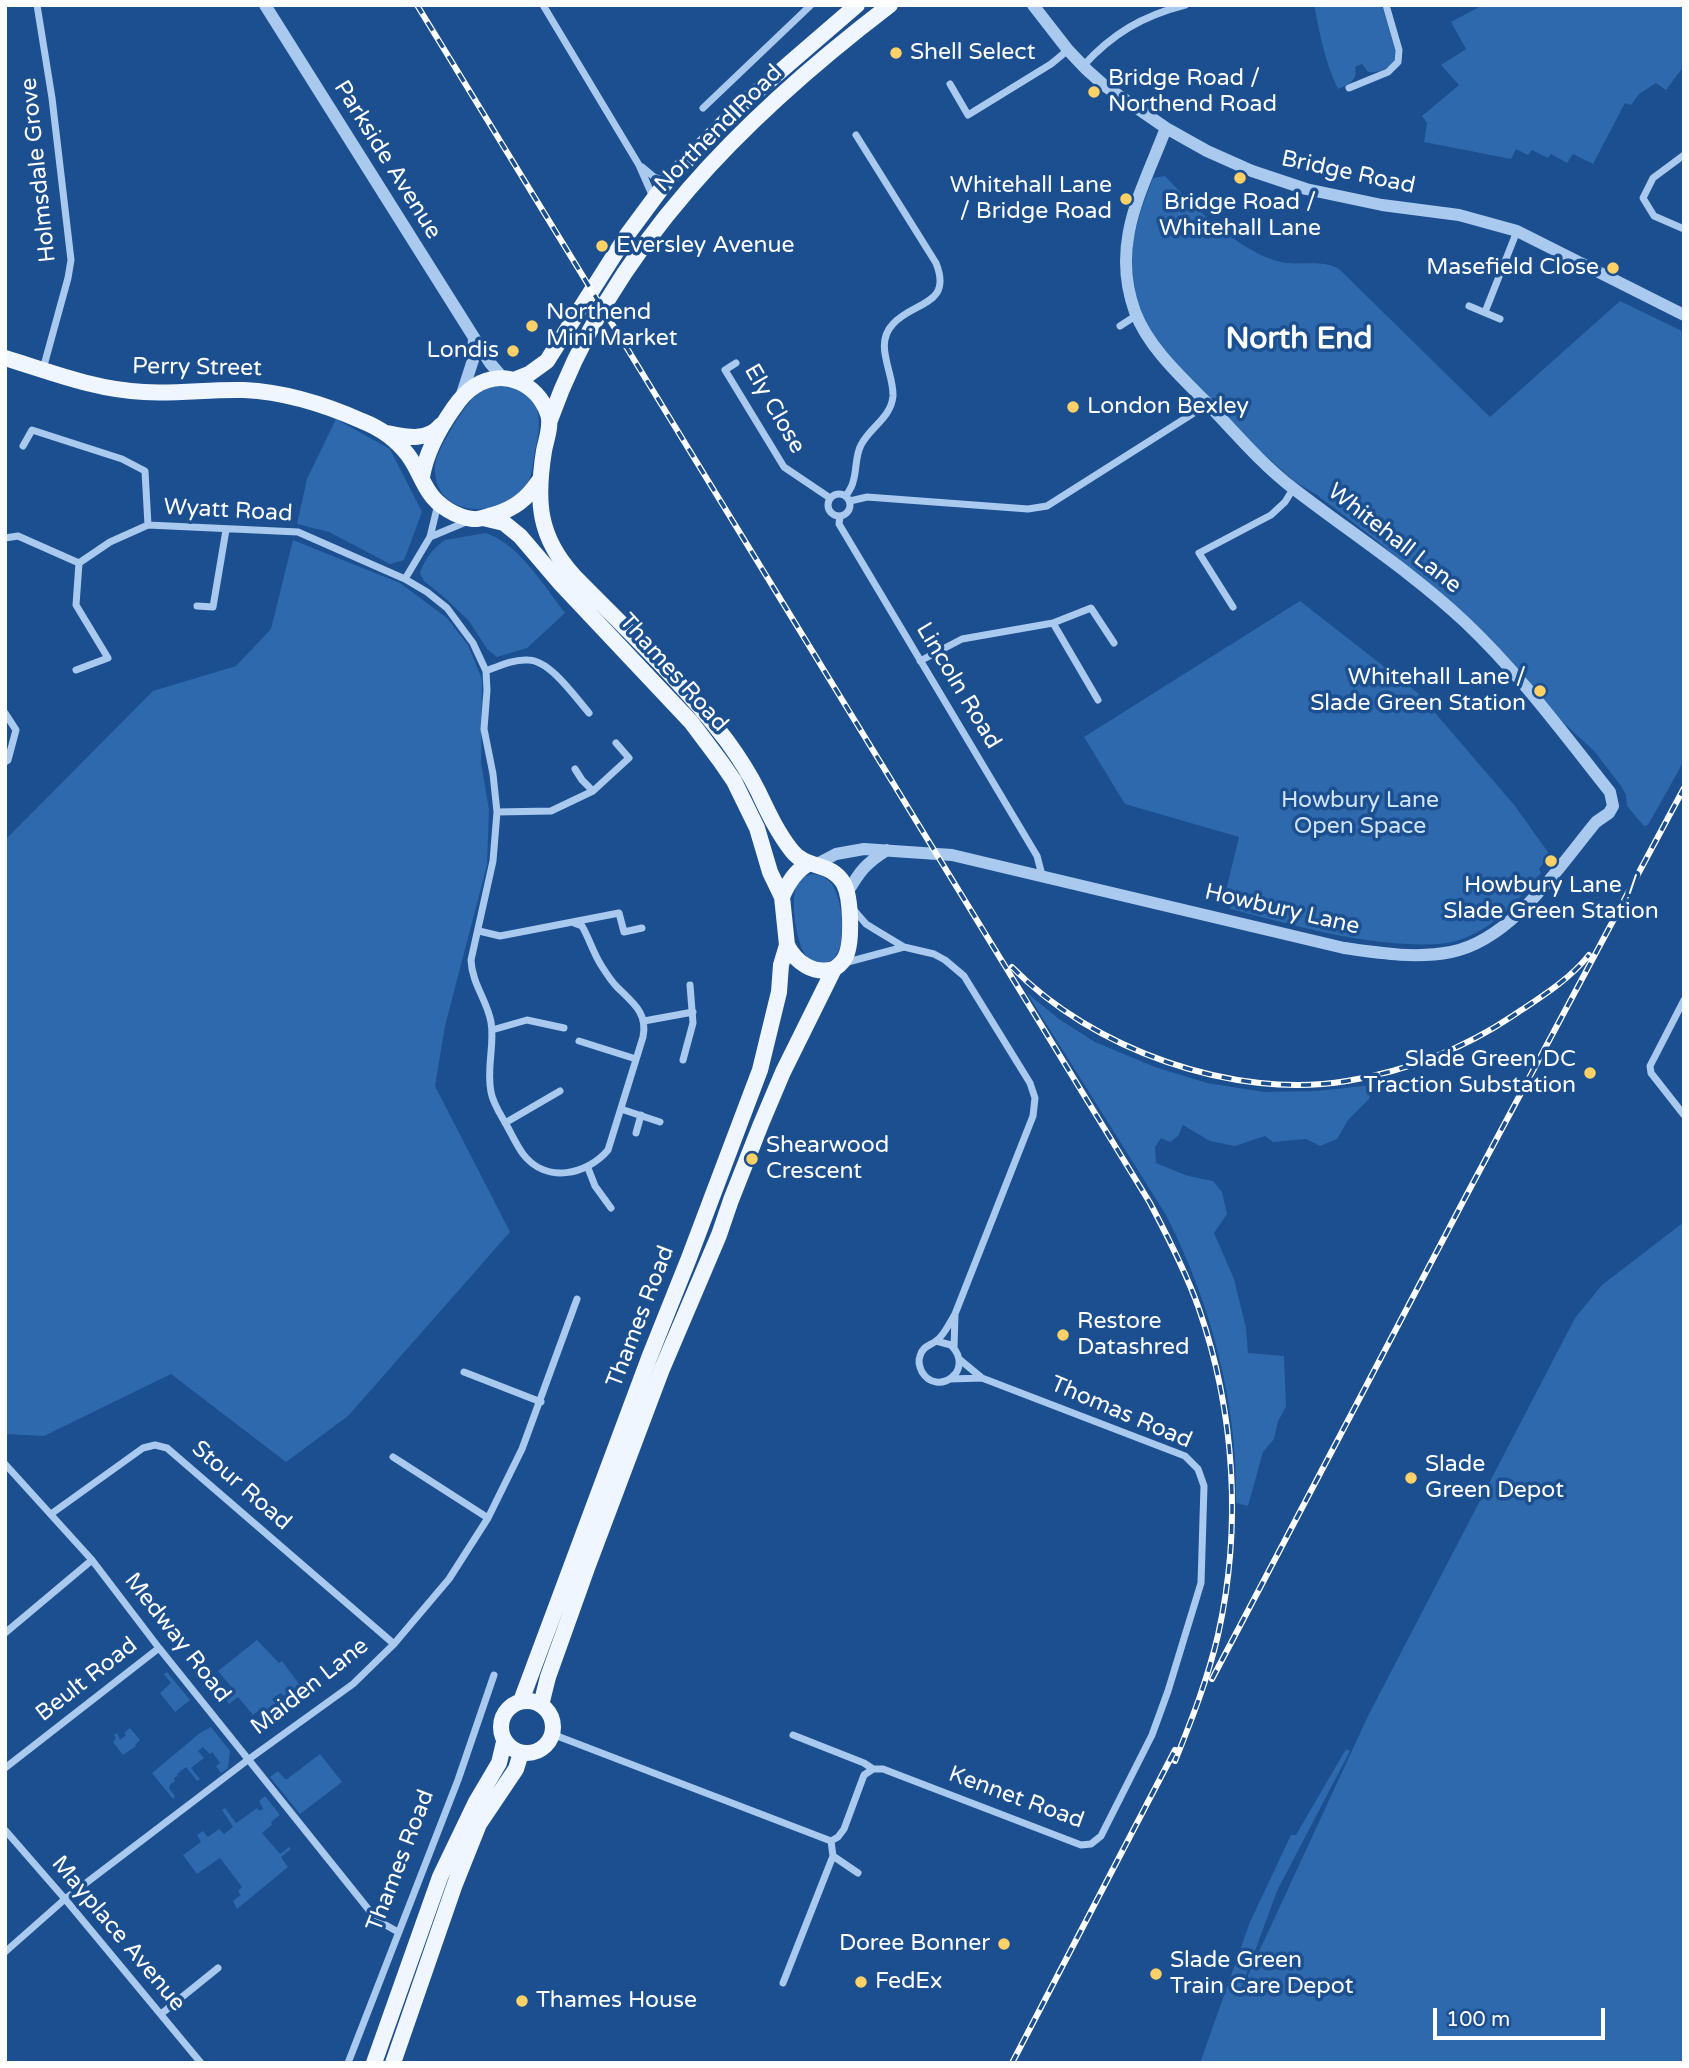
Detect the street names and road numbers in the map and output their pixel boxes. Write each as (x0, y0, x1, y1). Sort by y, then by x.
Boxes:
street label: Northend Road (649, 59, 789, 199)
street label: Holmsdale Grove (16, 76, 62, 264)
street label: Parkside Avenue (327, 76, 447, 244)
street label: Bridge Road (1279, 145, 1417, 201)
street label: Perry Street (132, 353, 262, 383)
street label: Ely Close (737, 359, 811, 459)
street label: Whitehall Lane (1322, 478, 1466, 600)
street label: Wyatt Road (163, 494, 293, 528)
street label: Thames Road (613, 608, 733, 738)
street label: Lincoln Road (909, 618, 1007, 754)
street label: Howbury Lane (1202, 879, 1362, 941)
street label: Thames Road (601, 1242, 681, 1392)
street label: Thomas Road (1046, 1371, 1196, 1455)
street label: Stour Road (186, 1435, 296, 1537)
street label: Medway Road (118, 1568, 236, 1708)
street label: Beult Road (31, 1632, 143, 1728)
street label: Maiden Lane (246, 1633, 374, 1741)
street label: Kennet Road (945, 1761, 1087, 1835)
street label: Thames Road (361, 1786, 441, 1936)
street label: Mayplace Avenue (45, 1851, 191, 2017)

